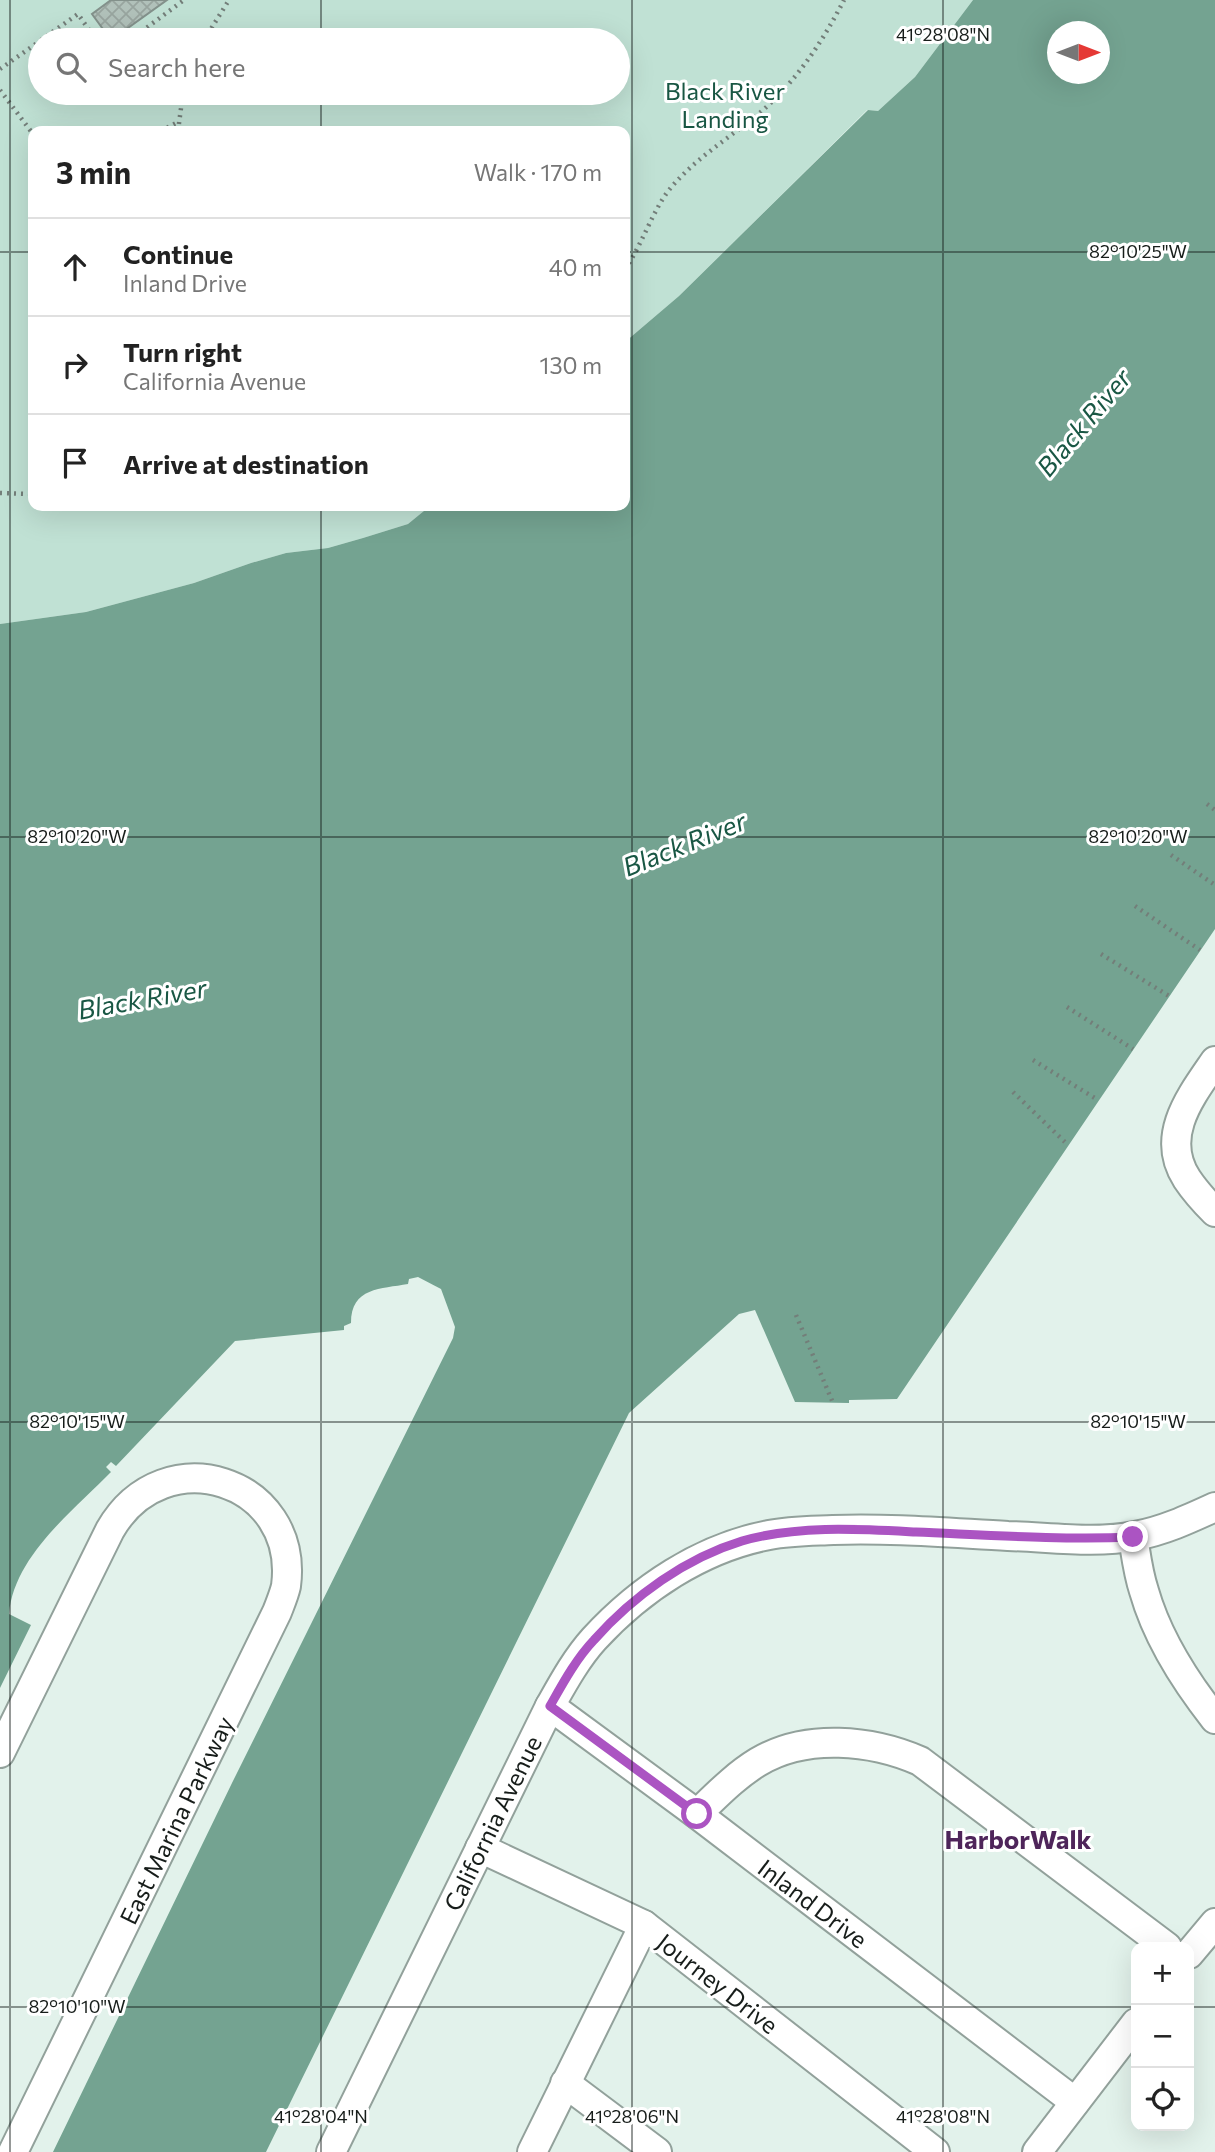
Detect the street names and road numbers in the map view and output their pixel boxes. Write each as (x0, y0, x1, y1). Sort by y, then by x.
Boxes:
street label: East Marina Parkway (113, 1711, 239, 1929)
street label: California Avenue (437, 1731, 547, 1915)
street label: Inland Drive (753, 1853, 873, 1953)
street label: Journey Drive (652, 1927, 784, 2039)

